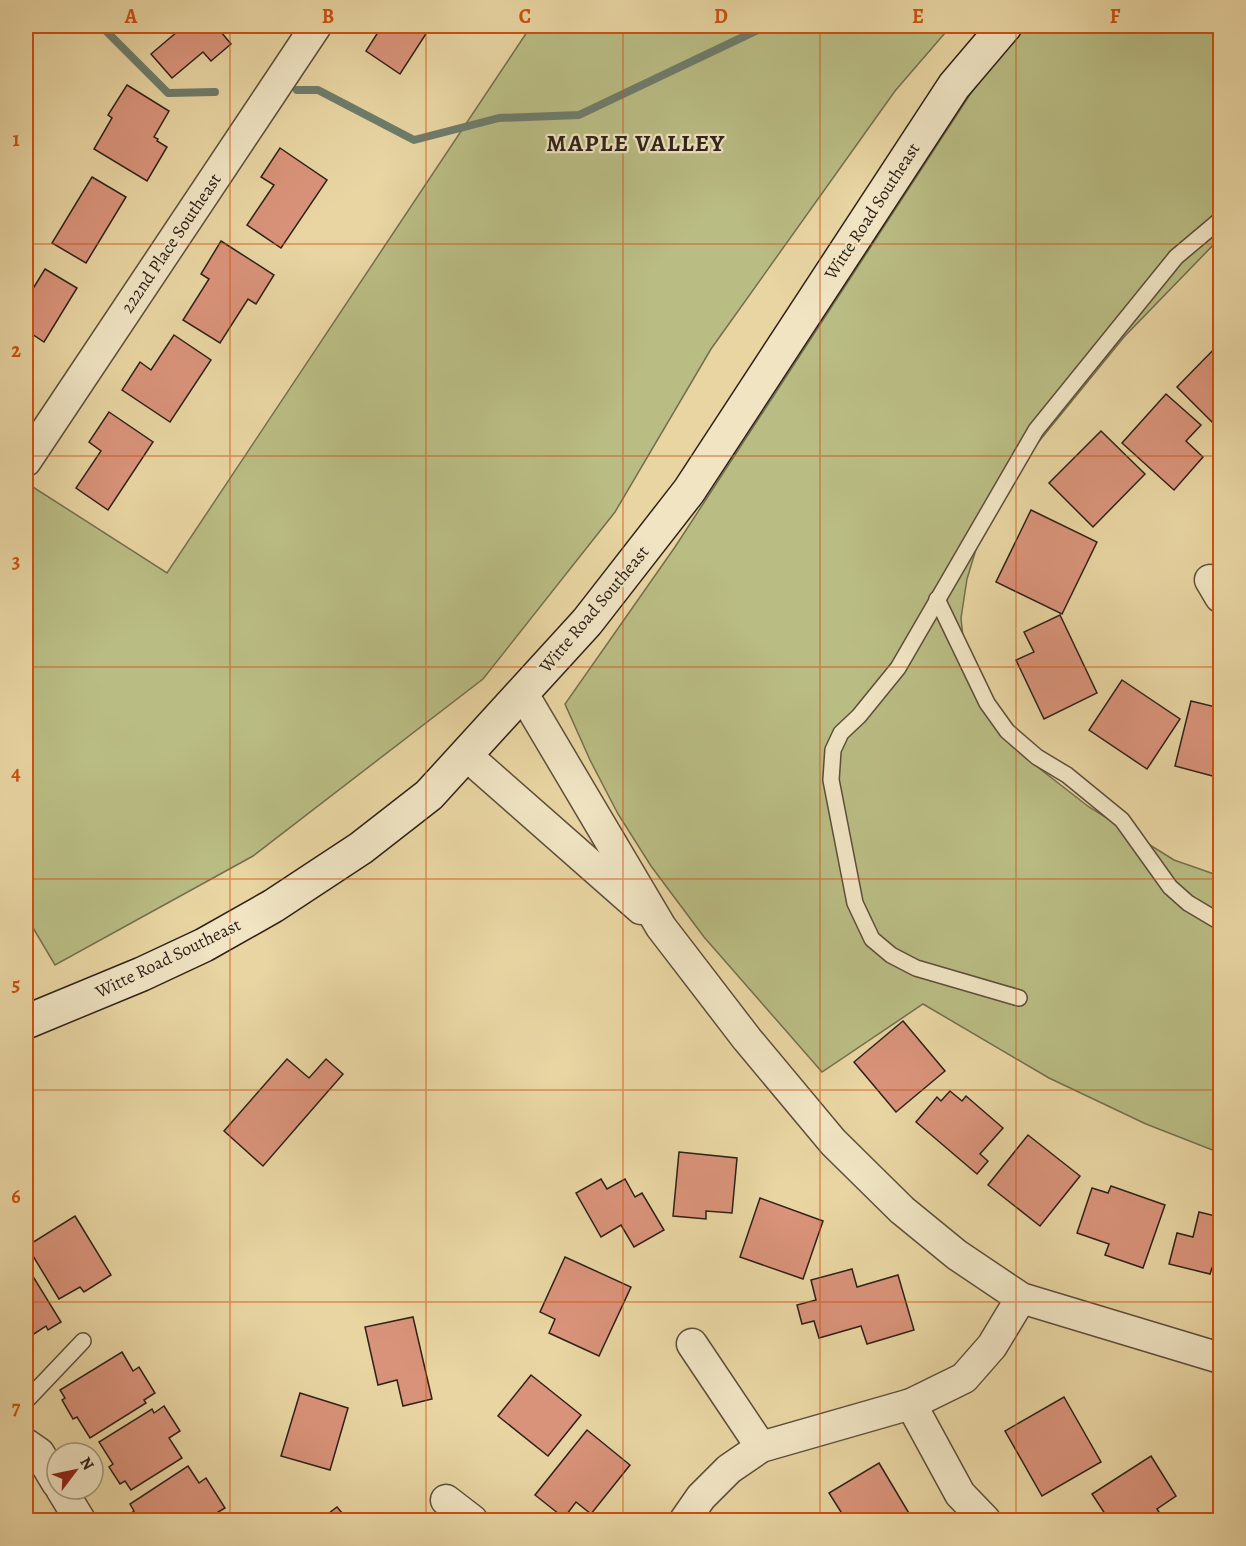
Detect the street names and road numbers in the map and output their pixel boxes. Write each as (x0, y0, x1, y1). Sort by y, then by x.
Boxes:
street label: Witte Road Southeast (818, 138, 925, 285)
street label: 222nd Place Southeast (115, 168, 227, 317)
street label: Witte Road Southeast (533, 540, 654, 678)
street label: Witte Road Southeast (90, 912, 245, 1004)

